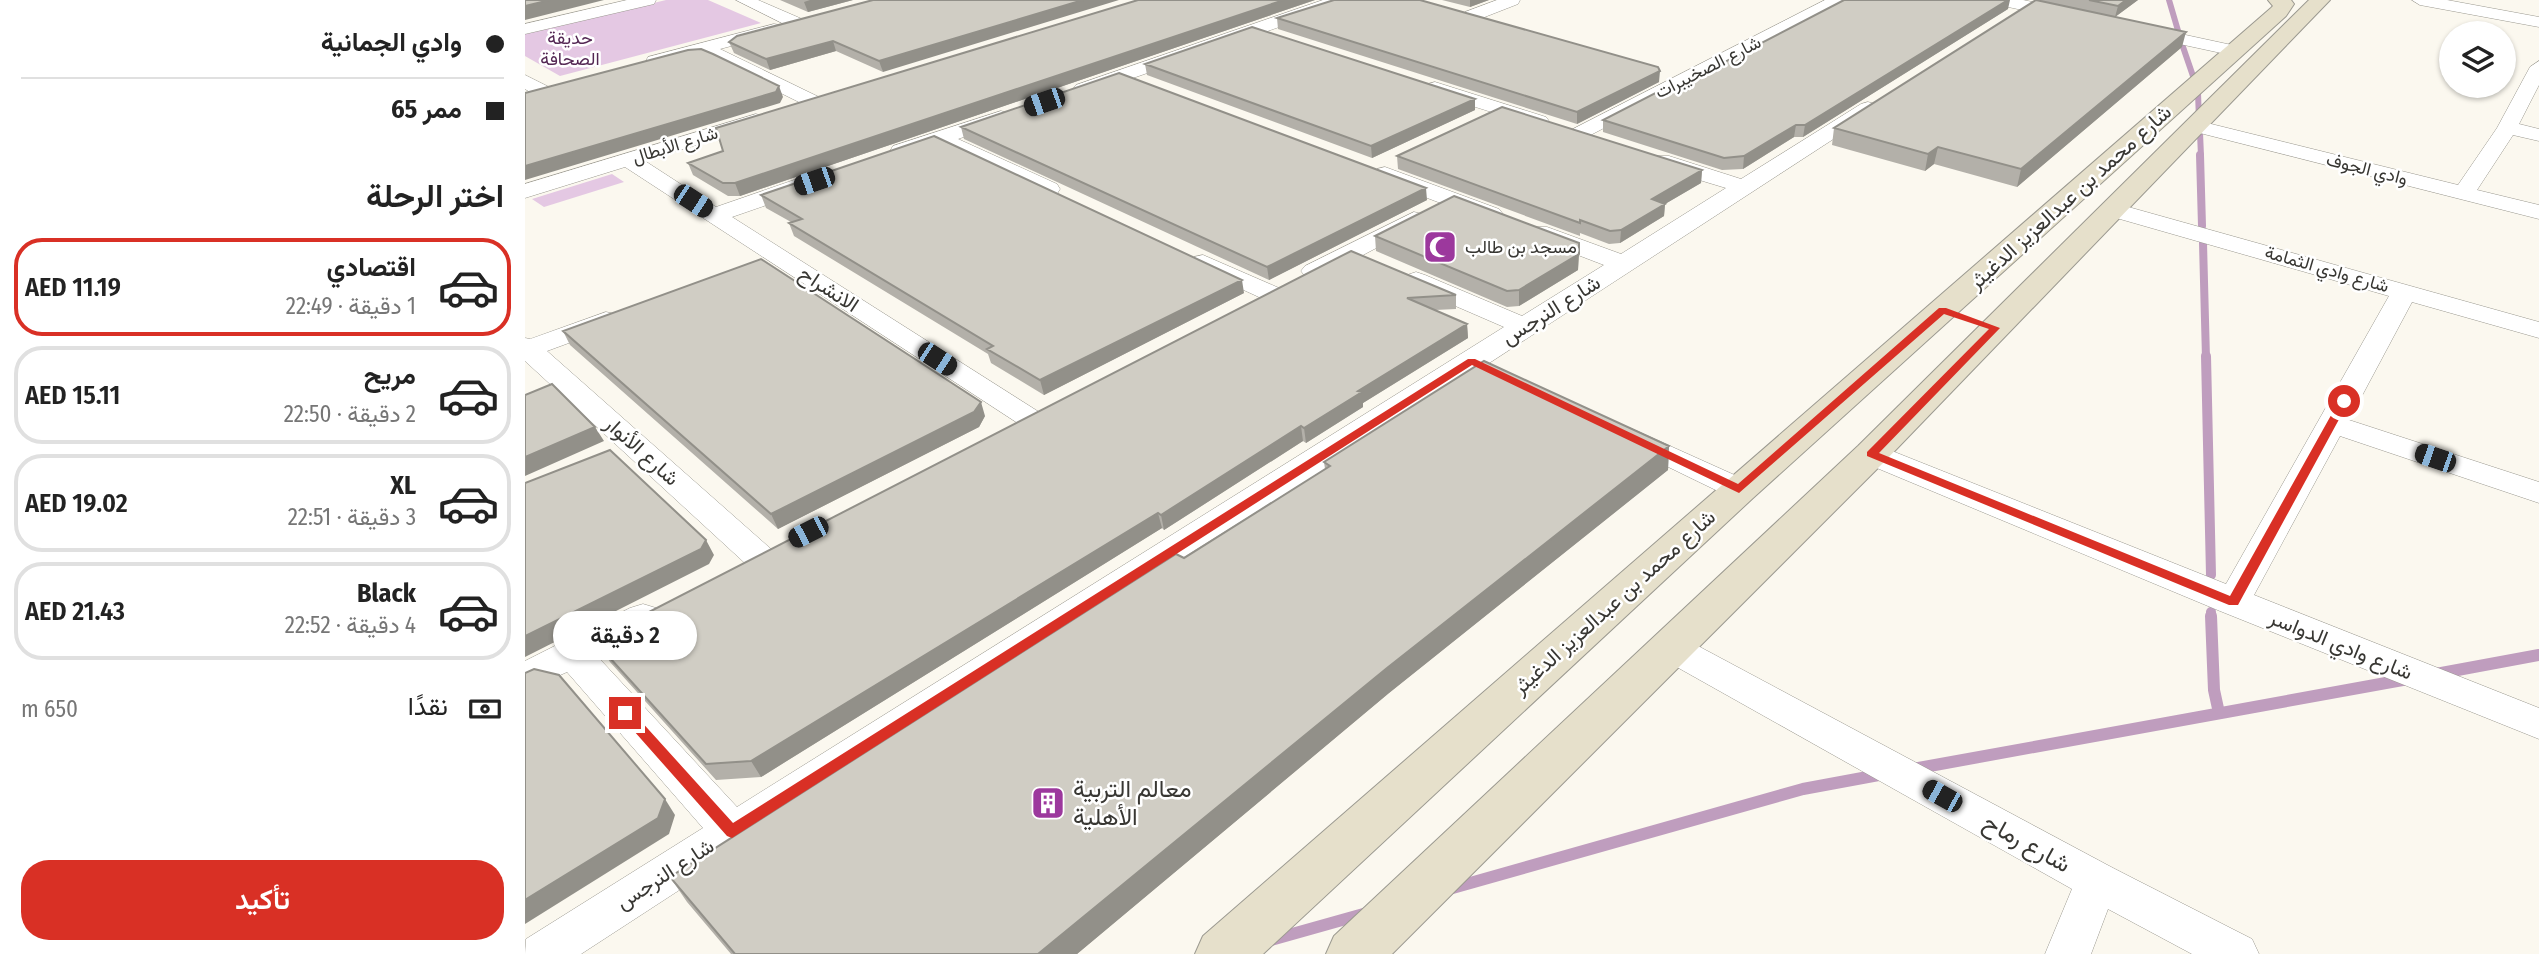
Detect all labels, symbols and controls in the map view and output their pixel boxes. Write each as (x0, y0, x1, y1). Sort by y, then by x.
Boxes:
map controls (2439, 21, 2516, 98)
button: layers (2439, 21, 2516, 98)
text: وادي الجمانية (321, 27, 462, 58)
park label: حديقة الصحافة (540, 27, 600, 70)
street label: شارع الصخيبرات (1651, 31, 1765, 104)
car (1021, 85, 1068, 119)
text: ممر 65 (391, 94, 462, 125)
street label: شارع محمد بن عبدالعزيز الدغيثر (1962, 99, 2178, 296)
street label: شارع الأبطال (629, 122, 721, 169)
street label: وادي الجوف (2323, 148, 2410, 194)
car (791, 164, 838, 198)
text: اختر الرحلة (366, 177, 504, 215)
car (670, 181, 717, 221)
mosque icon: مسجد بن طالب (1421, 228, 1459, 266)
place label: مسجد بن طالب (1465, 236, 1577, 258)
street label: شارع وادي الثمامة (2261, 241, 2392, 301)
text: اقتصادي (327, 252, 416, 283)
icon: car (437, 256, 500, 319)
street label: الانشراح (794, 260, 864, 319)
street label: شارع النرجس (1497, 269, 1606, 351)
text: AED 11.19 (25, 272, 121, 303)
text: 1 دقيقة · 22:49 (286, 292, 416, 320)
car (914, 339, 961, 379)
text: مريح (364, 360, 416, 391)
icon: car (437, 364, 500, 427)
text: AED 15.11 (25, 380, 120, 411)
route start (2328, 385, 2360, 417)
text: 2 دقيقة · 22:50 (284, 400, 416, 428)
street label: شارع الأنوار (598, 410, 685, 492)
car (2412, 441, 2459, 475)
text: XL (390, 470, 416, 501)
icon: car (437, 472, 500, 535)
text: AED 19.02 (25, 488, 128, 519)
text: 3 دقيقة · 22:51 (288, 503, 416, 531)
street label: شارع محمد بن عبدالعزيز الدغيثر (1506, 504, 1722, 701)
car (785, 513, 832, 551)
text: Black (357, 578, 416, 609)
icon: car (437, 580, 500, 643)
text: AED 21.43 (25, 596, 125, 627)
street label: شارع وادي الدواسر (2263, 604, 2416, 689)
text: 4 دقيقة · 22:52 (285, 611, 416, 639)
callout: 2 دقيقة (553, 612, 697, 660)
text: 2 دقيقة (590, 621, 660, 649)
icon: cash (466, 690, 504, 728)
text: نقدًا (408, 691, 448, 722)
text: 650 m (21, 695, 78, 723)
route end (609, 697, 641, 729)
place label: معالم التربية الأهلية (1073, 775, 1192, 831)
car (1919, 777, 1966, 815)
building icon: معالم التربية الأهلية (1029, 784, 1067, 822)
street label: شارع رماح (1978, 808, 2076, 880)
street label: شارع النرجس (611, 833, 719, 916)
button: تأكيد (21, 860, 504, 940)

